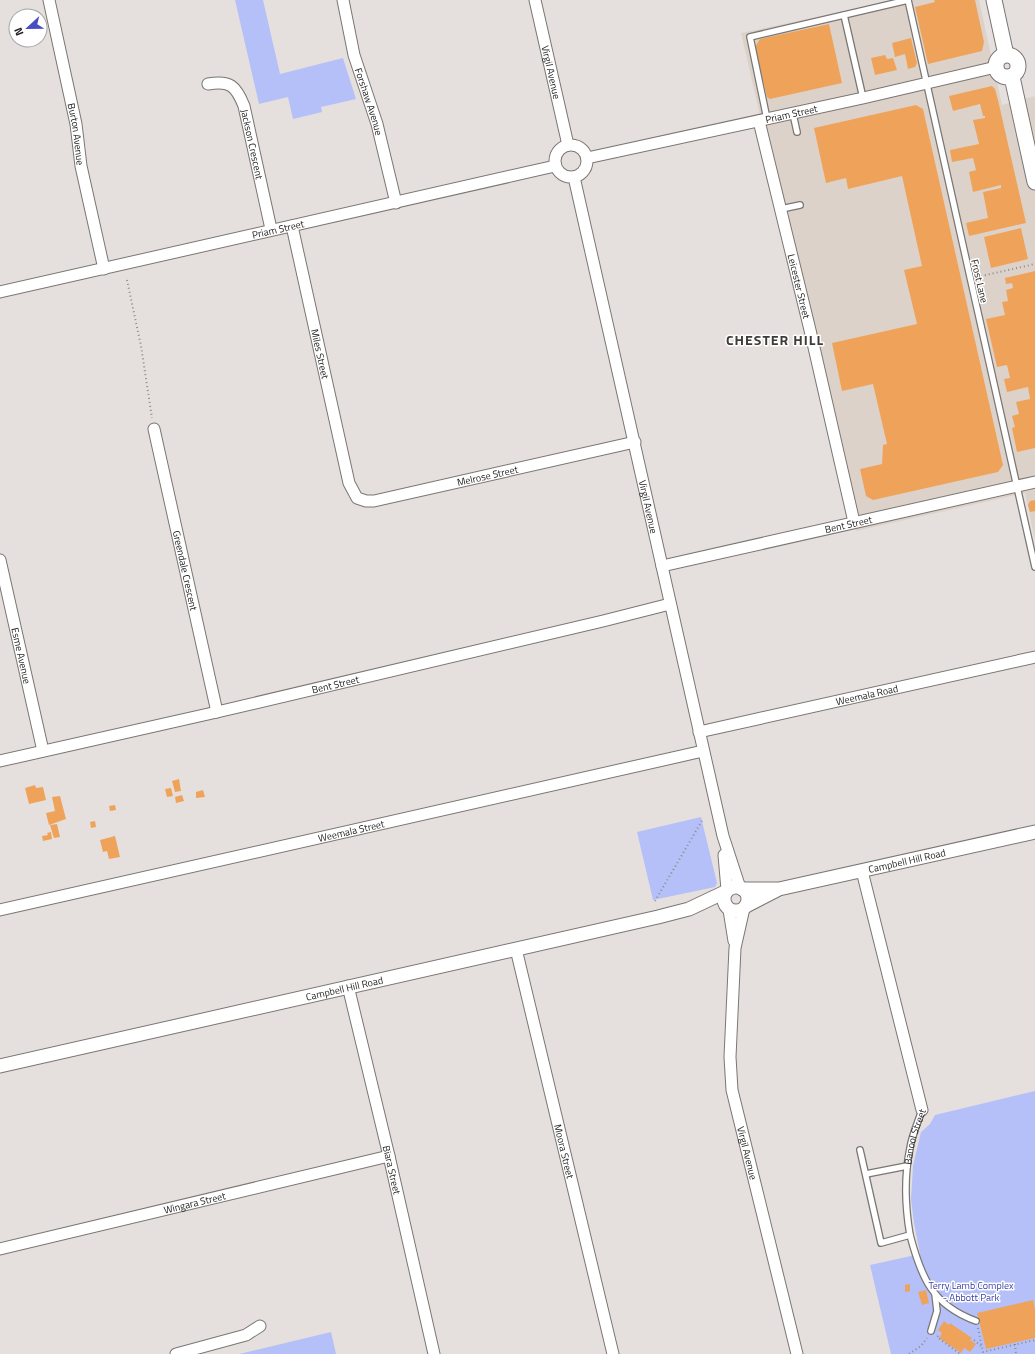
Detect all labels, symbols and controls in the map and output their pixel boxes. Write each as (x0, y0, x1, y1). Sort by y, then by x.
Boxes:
north arrow (8, 8, 48, 48)
text: N (10, 25, 28, 38)
street label: Virgil Avenue (538, 44, 564, 101)
street label: Forshaw Avenue (351, 66, 386, 137)
street label: Priam Street (764, 101, 819, 127)
street label: Burton Avenue (64, 102, 88, 166)
street label: Jackson Crescent (237, 108, 267, 181)
street label: Priam Street (251, 216, 306, 243)
street label: Leicester Street (784, 252, 814, 321)
street label: Frost Lane (967, 258, 992, 304)
street label: Miles Street (307, 328, 333, 381)
district label: CHESTER HILL (726, 329, 824, 350)
street label: Melrose Street (456, 462, 520, 490)
street label: Virgil Avenue (635, 479, 661, 535)
street label: Bent Street (823, 512, 874, 537)
street label: Greendale Crescent (169, 529, 201, 613)
street label: Esme Avenue (7, 626, 35, 685)
street label: Bent Street (310, 672, 361, 697)
street label: Weemala Road (834, 681, 900, 709)
street label: Weemala Street (317, 816, 386, 846)
street label: Campbell Hill Road (867, 845, 947, 877)
street label: Campbell Hill Road (304, 973, 384, 1005)
street label: Banool Street (900, 1106, 930, 1166)
street label: Moora Street (550, 1123, 578, 1181)
street label: Virgil Avenue (733, 1125, 761, 1181)
street label: Biara Street (379, 1144, 405, 1196)
street label: Wingara Street (162, 1188, 228, 1218)
park label: Terry Lamb Complex - Abbott Park (928, 1278, 1014, 1305)

